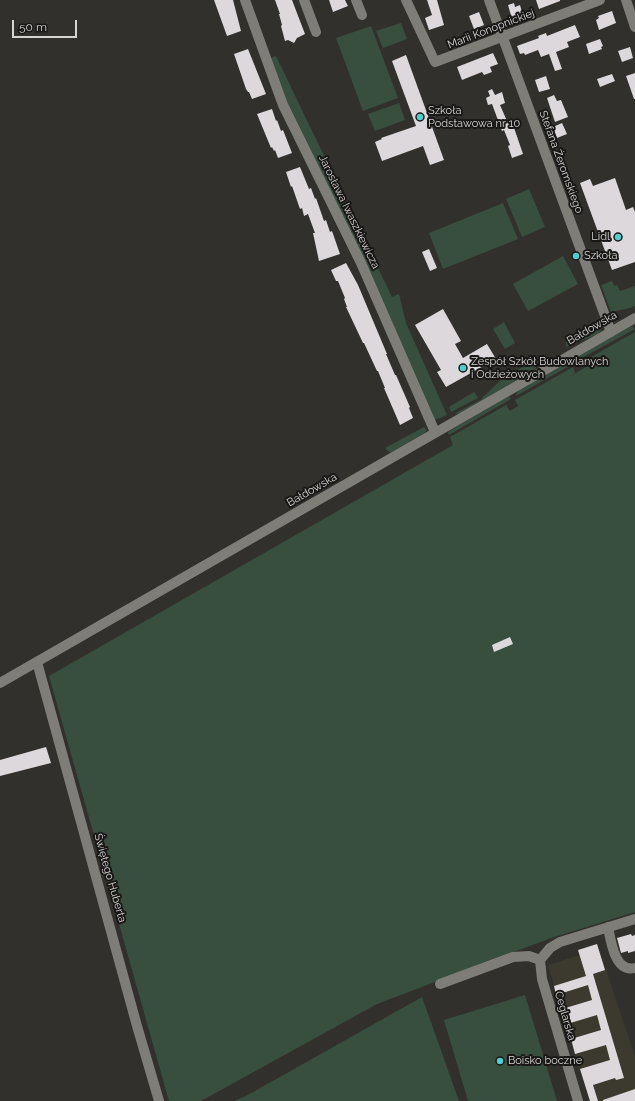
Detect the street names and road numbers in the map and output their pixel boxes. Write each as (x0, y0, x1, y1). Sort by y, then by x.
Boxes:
street label: Marii Konopnickiej (446, 6, 536, 52)
street label: Stefana Żeromskiego (536, 109, 586, 215)
street label: Jarosława Iwaszkiewicza (316, 153, 382, 271)
street label: Bałdowska (565, 308, 619, 348)
street label: Bałdowska (285, 470, 339, 510)
street label: Świętego Huberta (91, 832, 129, 924)
street label: Ceglarska (552, 990, 578, 1042)

